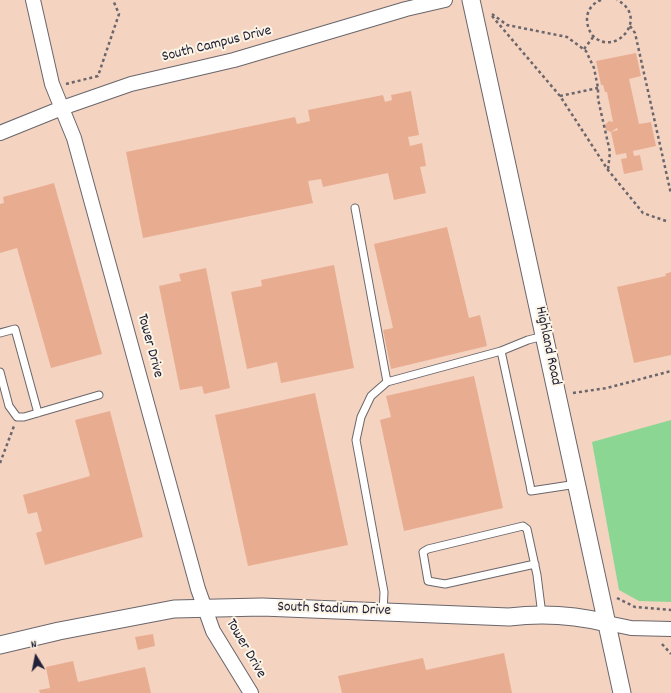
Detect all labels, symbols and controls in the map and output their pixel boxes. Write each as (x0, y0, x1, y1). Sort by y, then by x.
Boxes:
street label: South Campus Drive (160, 23, 274, 67)
street label: Highland Road (530, 305, 564, 387)
street label: Tower Drive (132, 312, 166, 380)
street label: South Stadium Drive (277, 599, 391, 621)
street label: Tower Drive (221, 616, 269, 682)
north arrow (16, 637, 56, 677)
text: N (30, 637, 38, 654)

